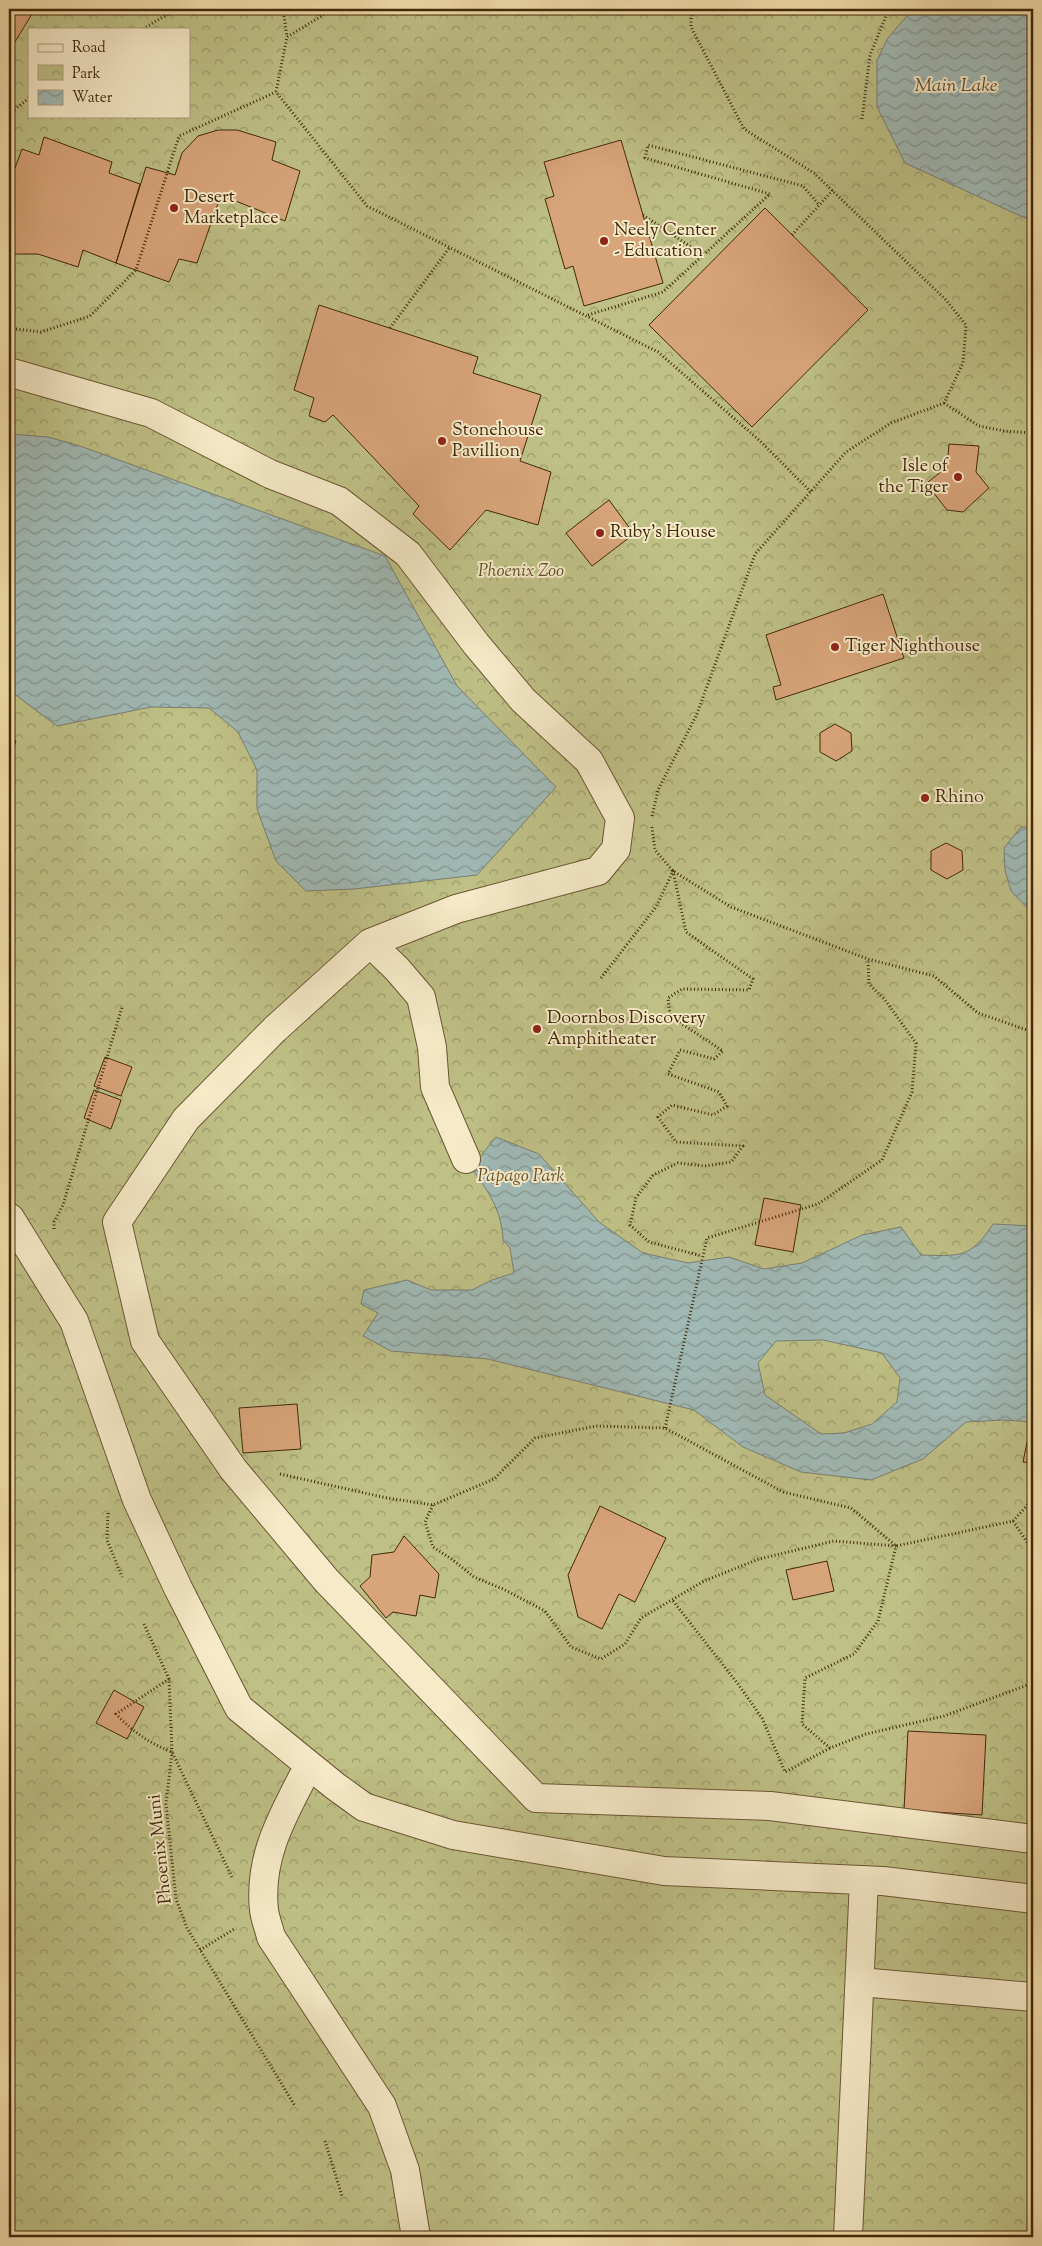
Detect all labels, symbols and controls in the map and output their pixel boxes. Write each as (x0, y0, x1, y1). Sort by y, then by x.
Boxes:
legend (28, 28, 190, 118)
text: Road (72, 38, 106, 59)
text: Park (72, 64, 101, 85)
water label: Main Lake (914, 73, 998, 100)
text: Water (72, 88, 113, 109)
place label: Desert Marketplace (184, 185, 279, 232)
marker: Desert Marketplace (168, 202, 180, 214)
place label: Neely Center - Education (614, 218, 717, 265)
marker: Neely Center - Education (598, 235, 610, 247)
place label: Stonehouse Pavillion (452, 418, 544, 465)
marker: Stonehouse Pavillion (436, 435, 448, 447)
place label: Isle of the Tiger (879, 454, 949, 501)
marker: Isle of the Tiger (952, 471, 964, 483)
place label: Ruby's House (610, 520, 716, 546)
marker: Ruby's House (594, 527, 606, 539)
park label: Phoenix Zoo (478, 559, 564, 585)
place label: Tiger Nighthouse (845, 634, 980, 660)
marker: Tiger Nighthouse (829, 641, 841, 653)
place label: Rhino (935, 785, 984, 811)
marker: Rhino (919, 792, 931, 804)
place label: Doornbos Discovery Amphitheater (547, 1006, 706, 1053)
marker: Doornbos Discovery Amphitheater (531, 1023, 543, 1035)
park label: Papago Park (477, 1164, 565, 1190)
street label: Phoenix Muni (142, 1793, 180, 1905)

